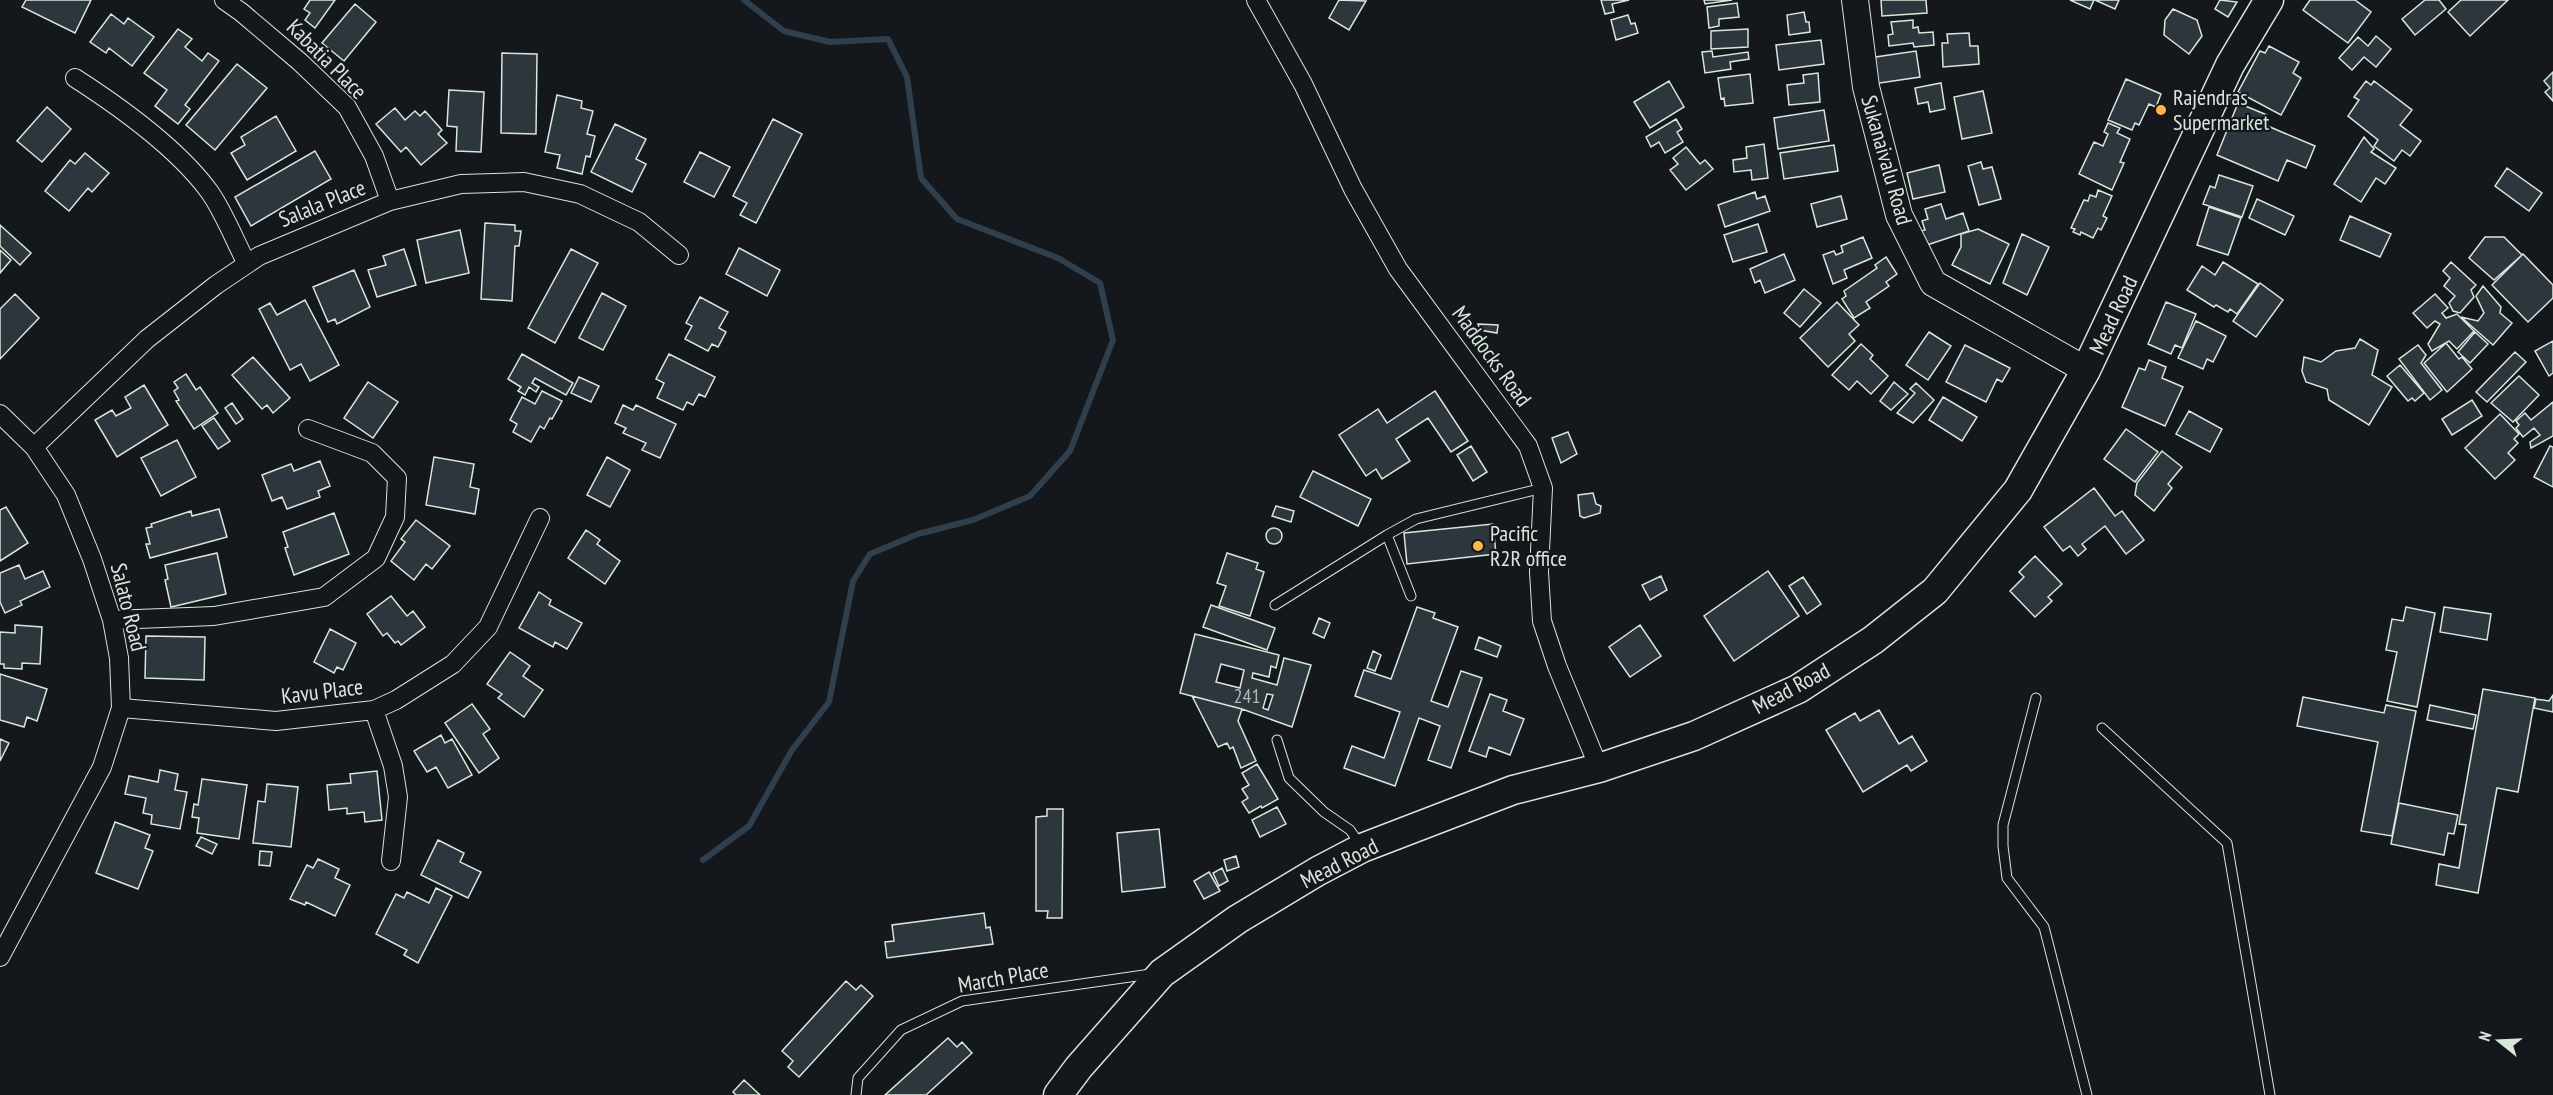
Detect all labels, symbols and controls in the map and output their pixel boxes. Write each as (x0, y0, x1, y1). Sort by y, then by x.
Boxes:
street label: Kabatia Place (281, 13, 373, 105)
place label: Rajendras Supermarket (2173, 83, 2269, 136)
street label: Sukanaivalu Road (1855, 92, 1919, 228)
marker: Rajendras Supermarket (2154, 103, 2168, 117)
street label: Salala Place (275, 173, 369, 233)
street label: Mead Road (2083, 271, 2143, 359)
street label: Maddocks Road (1446, 300, 1538, 412)
place label: Pacific R2R office (1490, 519, 1567, 572)
marker: Pacific R2R office (1471, 539, 1485, 553)
street label: Salato Road (105, 560, 153, 654)
street label: Mead Road (1748, 656, 1834, 720)
street label: Kavu Place (279, 672, 365, 710)
house number: 241 (1234, 683, 1261, 709)
street label: Mead Road (1295, 832, 1383, 894)
street label: March Place (956, 955, 1050, 999)
north arrow (2469, 1011, 2529, 1071)
text: N (2474, 1029, 2496, 1044)

